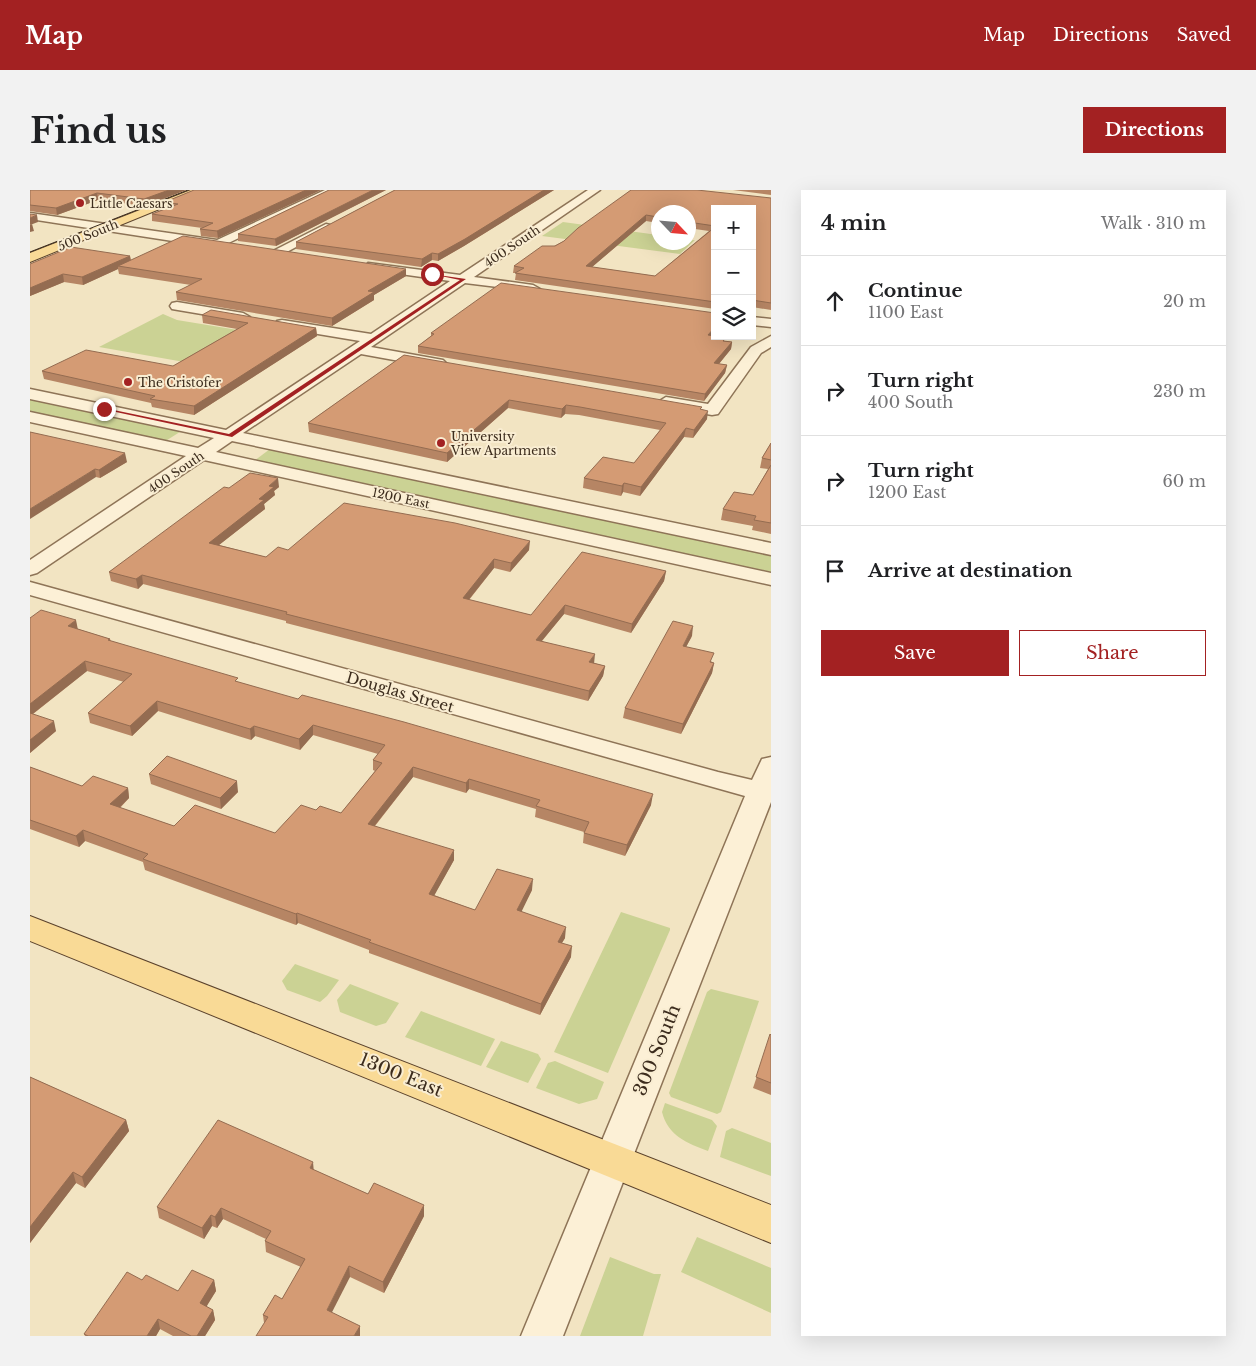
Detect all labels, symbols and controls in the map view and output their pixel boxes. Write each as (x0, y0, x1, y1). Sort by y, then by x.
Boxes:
text: Map (25, 21, 83, 50)
text: Map (983, 24, 1025, 46)
text: Directions (1053, 24, 1149, 46)
text: Saved (1177, 24, 1231, 46)
button: Directions (1083, 107, 1226, 153)
text: Find us (30, 109, 167, 152)
place label: Little Caesars (90, 196, 173, 211)
marker: Little Caesars (74, 197, 86, 209)
north arrow (651, 205, 696, 250)
map controls (711, 205, 756, 340)
button: + (711, 205, 756, 250)
text: 4 min (821, 210, 887, 236)
text: Walk · 310 m (1101, 213, 1206, 233)
street label: 500 South (56, 216, 120, 254)
street label: 400 South (481, 222, 543, 270)
button: − (711, 250, 756, 295)
route start (421, 263, 444, 286)
text: Continue (868, 279, 963, 302)
icon: ahead (821, 287, 849, 315)
text: 20 m (1163, 291, 1206, 311)
button: layers (711, 295, 756, 340)
text: 1100 East (868, 302, 944, 322)
text: Turn right (868, 369, 974, 392)
place label: The Cristofer (138, 375, 221, 390)
marker: The Cristofer (122, 376, 134, 388)
icon: right (821, 377, 849, 405)
text: 230 m (1153, 381, 1206, 401)
text: 400 South (868, 392, 953, 412)
route end (93, 398, 116, 421)
place label: University View Apartments (450, 429, 556, 458)
marker: University View Apartments (435, 437, 447, 449)
street label: 400 South (145, 448, 207, 496)
text: Turn right (868, 459, 974, 482)
icon: right (821, 467, 849, 495)
text: 60 m (1163, 471, 1206, 491)
text: 1200 East (868, 482, 946, 502)
street label: 1200 East (371, 485, 432, 512)
icon: arrive (821, 557, 849, 585)
text: Arrive at destination (868, 559, 1072, 582)
button: Save (821, 630, 1009, 676)
button: Share (1019, 630, 1206, 676)
street label: Douglas Street (344, 667, 457, 717)
street label: 300 South (629, 1001, 685, 1099)
street label: 1300 East (356, 1048, 446, 1102)

